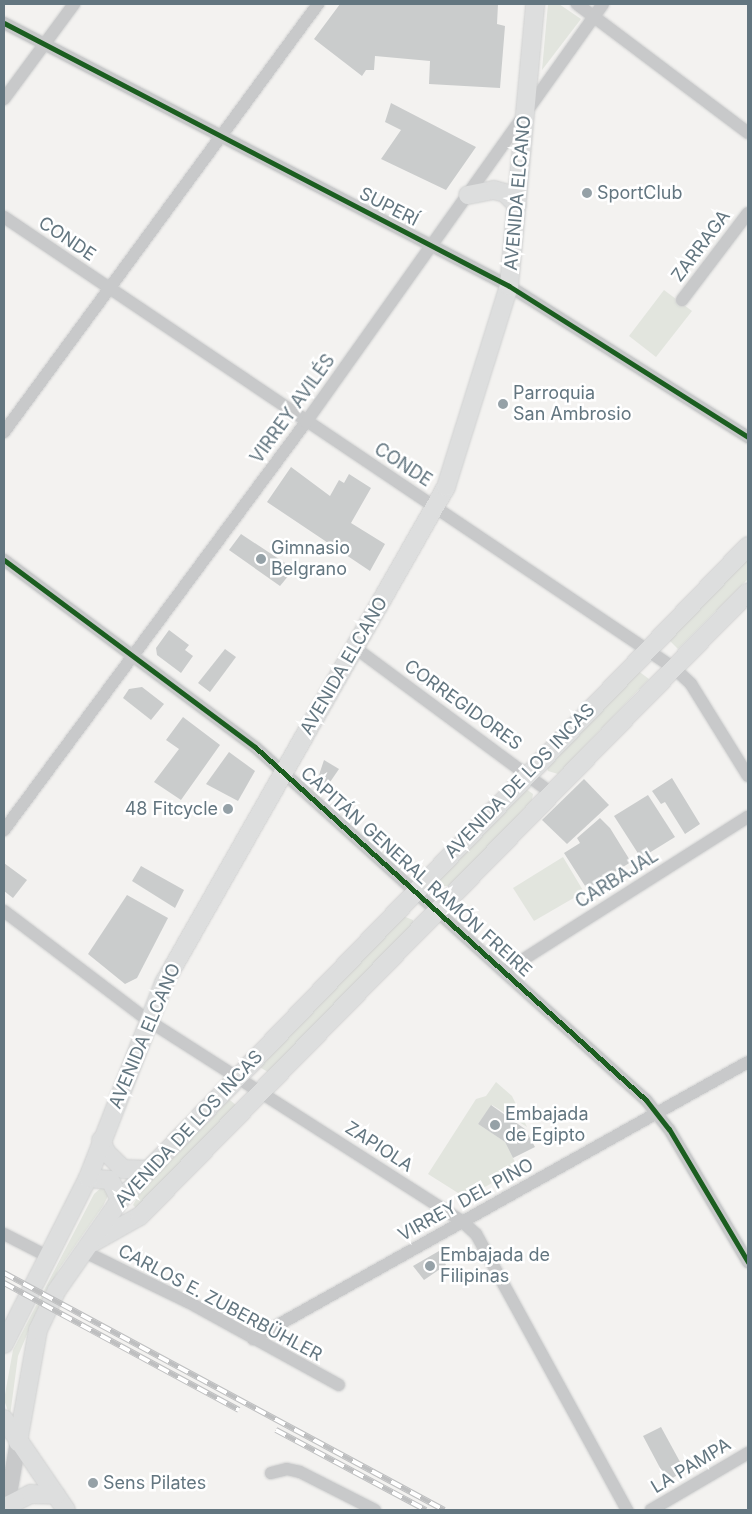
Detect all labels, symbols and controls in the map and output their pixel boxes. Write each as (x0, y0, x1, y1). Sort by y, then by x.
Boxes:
street label: AVENIDA ELCANO (500, 115, 536, 271)
place label: SportClub (597, 182, 682, 204)
street label: SUPERÍ (356, 183, 422, 231)
marker: SportClub (581, 187, 593, 199)
street label: ZARRAGA (667, 206, 735, 286)
street label: CONDE (34, 212, 100, 266)
street label: VIRREY AVILÉS (246, 350, 340, 468)
place label: Parroquia San Ambrosio (513, 383, 631, 426)
marker: Parroquia San Ambrosio (497, 398, 509, 410)
street label: CONDE (370, 438, 436, 492)
place label: Gimnasio Belgrano (271, 538, 350, 580)
marker: Gimnasio Belgrano (255, 553, 267, 565)
street label: AVENIDA ELCANO (296, 593, 392, 739)
street label: CORREGIDORES (400, 655, 526, 755)
street label: AVENIDA DE LOS INCAS (440, 699, 600, 863)
street label: CAPITÁN GENERAL RAMÓN FREIRE (296, 762, 536, 982)
place label: 48 Fitcycle (125, 798, 218, 820)
marker: 48 Fitcycle (222, 803, 234, 815)
street label: CARBAJAL (572, 845, 662, 913)
street label: AVENIDA ELCANO (105, 960, 185, 1112)
street label: AVENIDA DE LOS INCAS (111, 1046, 267, 1212)
place label: Embajada de Egipto (505, 1104, 588, 1146)
street label: ZAPIOLA (341, 1117, 417, 1177)
marker: Embajada de Egipto (489, 1119, 501, 1131)
street label: VIRREY DEL PINO (395, 1154, 537, 1246)
street label: CARLOS E. ZUBERBÜHLER (114, 1240, 326, 1366)
place label: Embajada de Filipinas (440, 1245, 550, 1288)
marker: Embajada de Filipinas (424, 1260, 436, 1272)
street label: LA PAMPA (647, 1434, 735, 1498)
place label: Sens Pilates (103, 1472, 206, 1494)
marker: Sens Pilates (87, 1477, 99, 1489)

